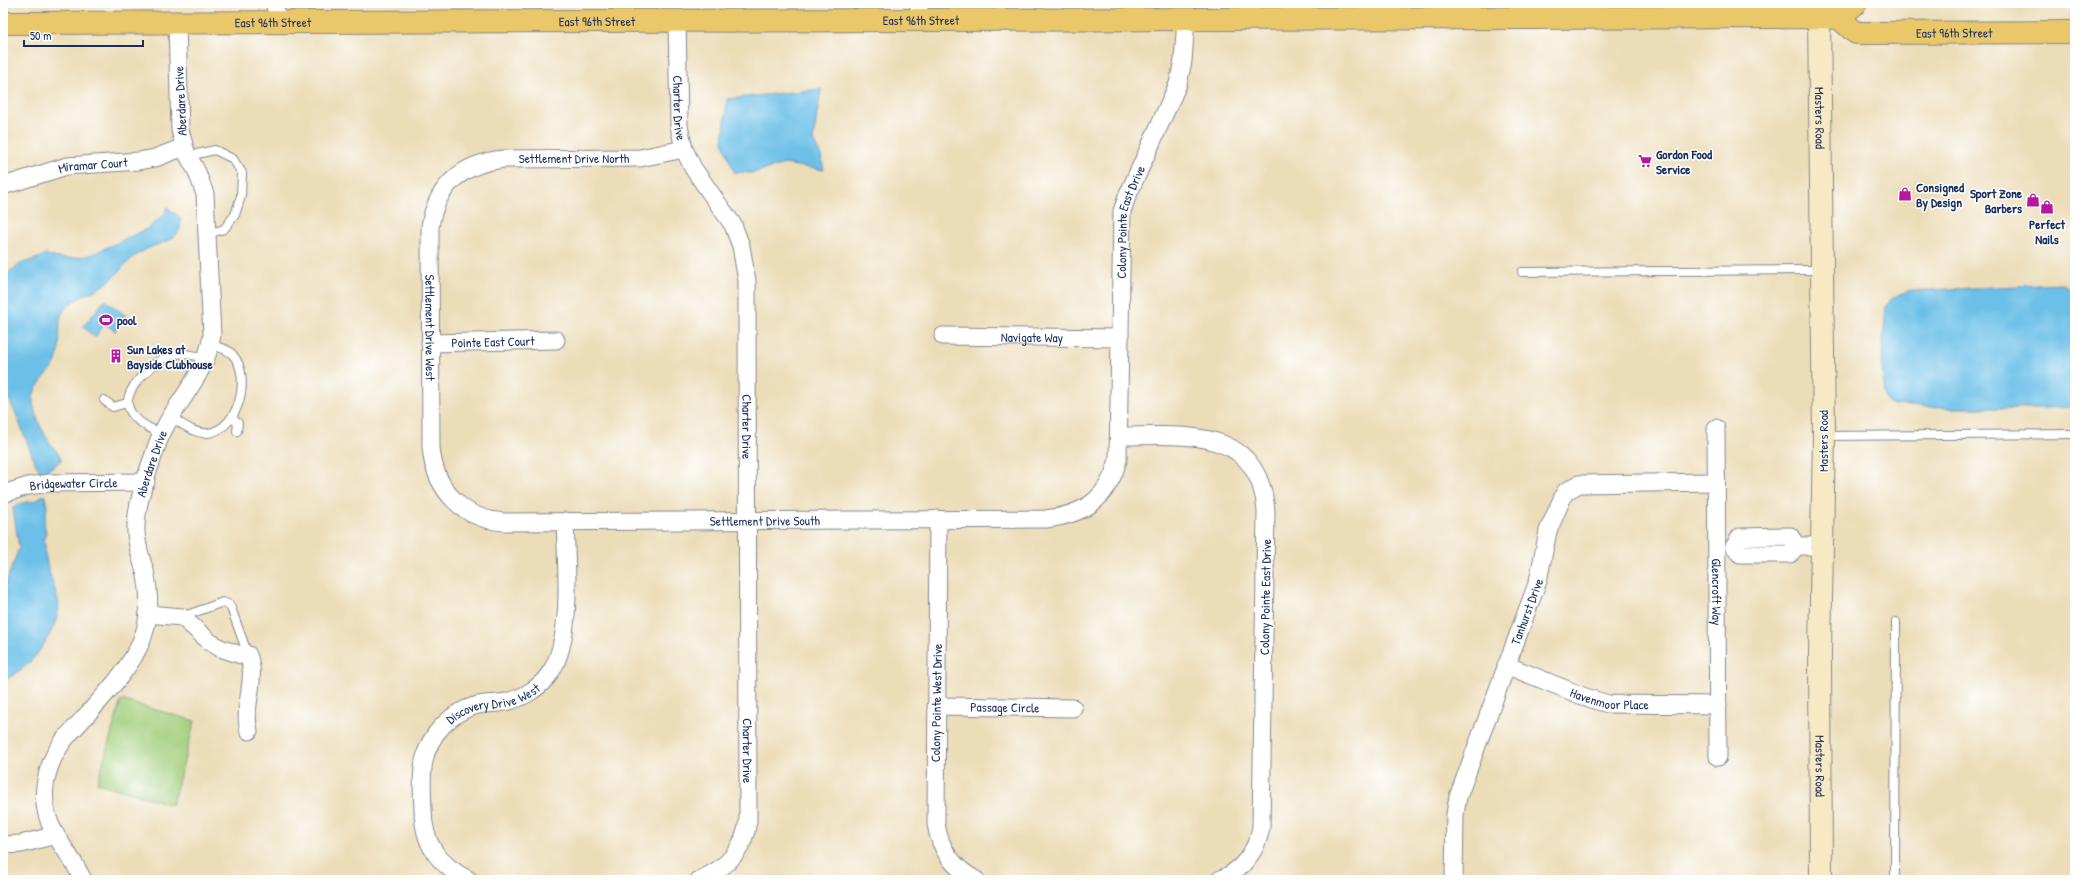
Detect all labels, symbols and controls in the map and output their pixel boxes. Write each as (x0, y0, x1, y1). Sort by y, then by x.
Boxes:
street label: East 96th Street (883, 11, 960, 29)
street label: East 96th Street (559, 12, 636, 30)
street label: East 96th Street (235, 13, 312, 31)
scale bar (24, 22, 143, 48)
street label: East 96th Street (1916, 23, 1993, 42)
text: 50 m (30, 27, 51, 44)
street label: Aberdare Drive (169, 66, 191, 136)
street label: Charter Drive (669, 75, 691, 142)
street label: Masters Road (1811, 87, 1830, 149)
place label: Gordon Food Service (1656, 145, 1713, 178)
street label: Settlement Drive North (519, 149, 630, 167)
street label: Miramar Court (56, 153, 129, 177)
supermarket icon: Gordon Food Service (1637, 153, 1653, 169)
street label: Colony Pointe East Drive (1112, 163, 1149, 279)
place label: Consigned By Design (1916, 178, 1965, 212)
place label: Sport Zone Barbers (1970, 184, 2023, 217)
shop icon: Consigned By Design (1897, 186, 1913, 202)
shop icon: Sport Zone Barbers (2025, 192, 2041, 208)
shop icon: Perfect Nails (2039, 199, 2055, 215)
place label: Perfect Nails (2029, 215, 2065, 248)
street label: Settlement Drive West (421, 274, 440, 381)
place label: pool (117, 311, 137, 330)
sports icon: pool (98, 312, 114, 328)
street label: Navigate Way (1001, 328, 1064, 346)
street label: Pointe East Court (451, 331, 535, 351)
place label: Sun Lakes at Bayside Clubhouse (127, 340, 213, 374)
building icon: Sun Lakes at Bayside Clubhouse (108, 348, 124, 364)
street label: Charter Drive (738, 394, 756, 459)
street label: Masters Road (1814, 410, 1832, 472)
street label: Aberdare Drive (132, 427, 171, 499)
street label: Bridgewater Circle (28, 473, 118, 495)
street label: Settlement Drive South (710, 511, 820, 530)
street label: Colony Pointe East Drive (1255, 539, 1275, 655)
street label: Glencroft Way (1708, 558, 1726, 626)
street label: Tanhurst Drive (1506, 576, 1547, 647)
street label: Colony Pointe West Drive (926, 644, 946, 762)
street label: Discovery Drive West (442, 679, 544, 728)
street label: Havenmoor Place (1568, 683, 1649, 713)
street label: Passage Circle (970, 698, 1040, 717)
street label: Charter Drive (739, 718, 757, 783)
street label: Masters Road (1811, 735, 1830, 797)

